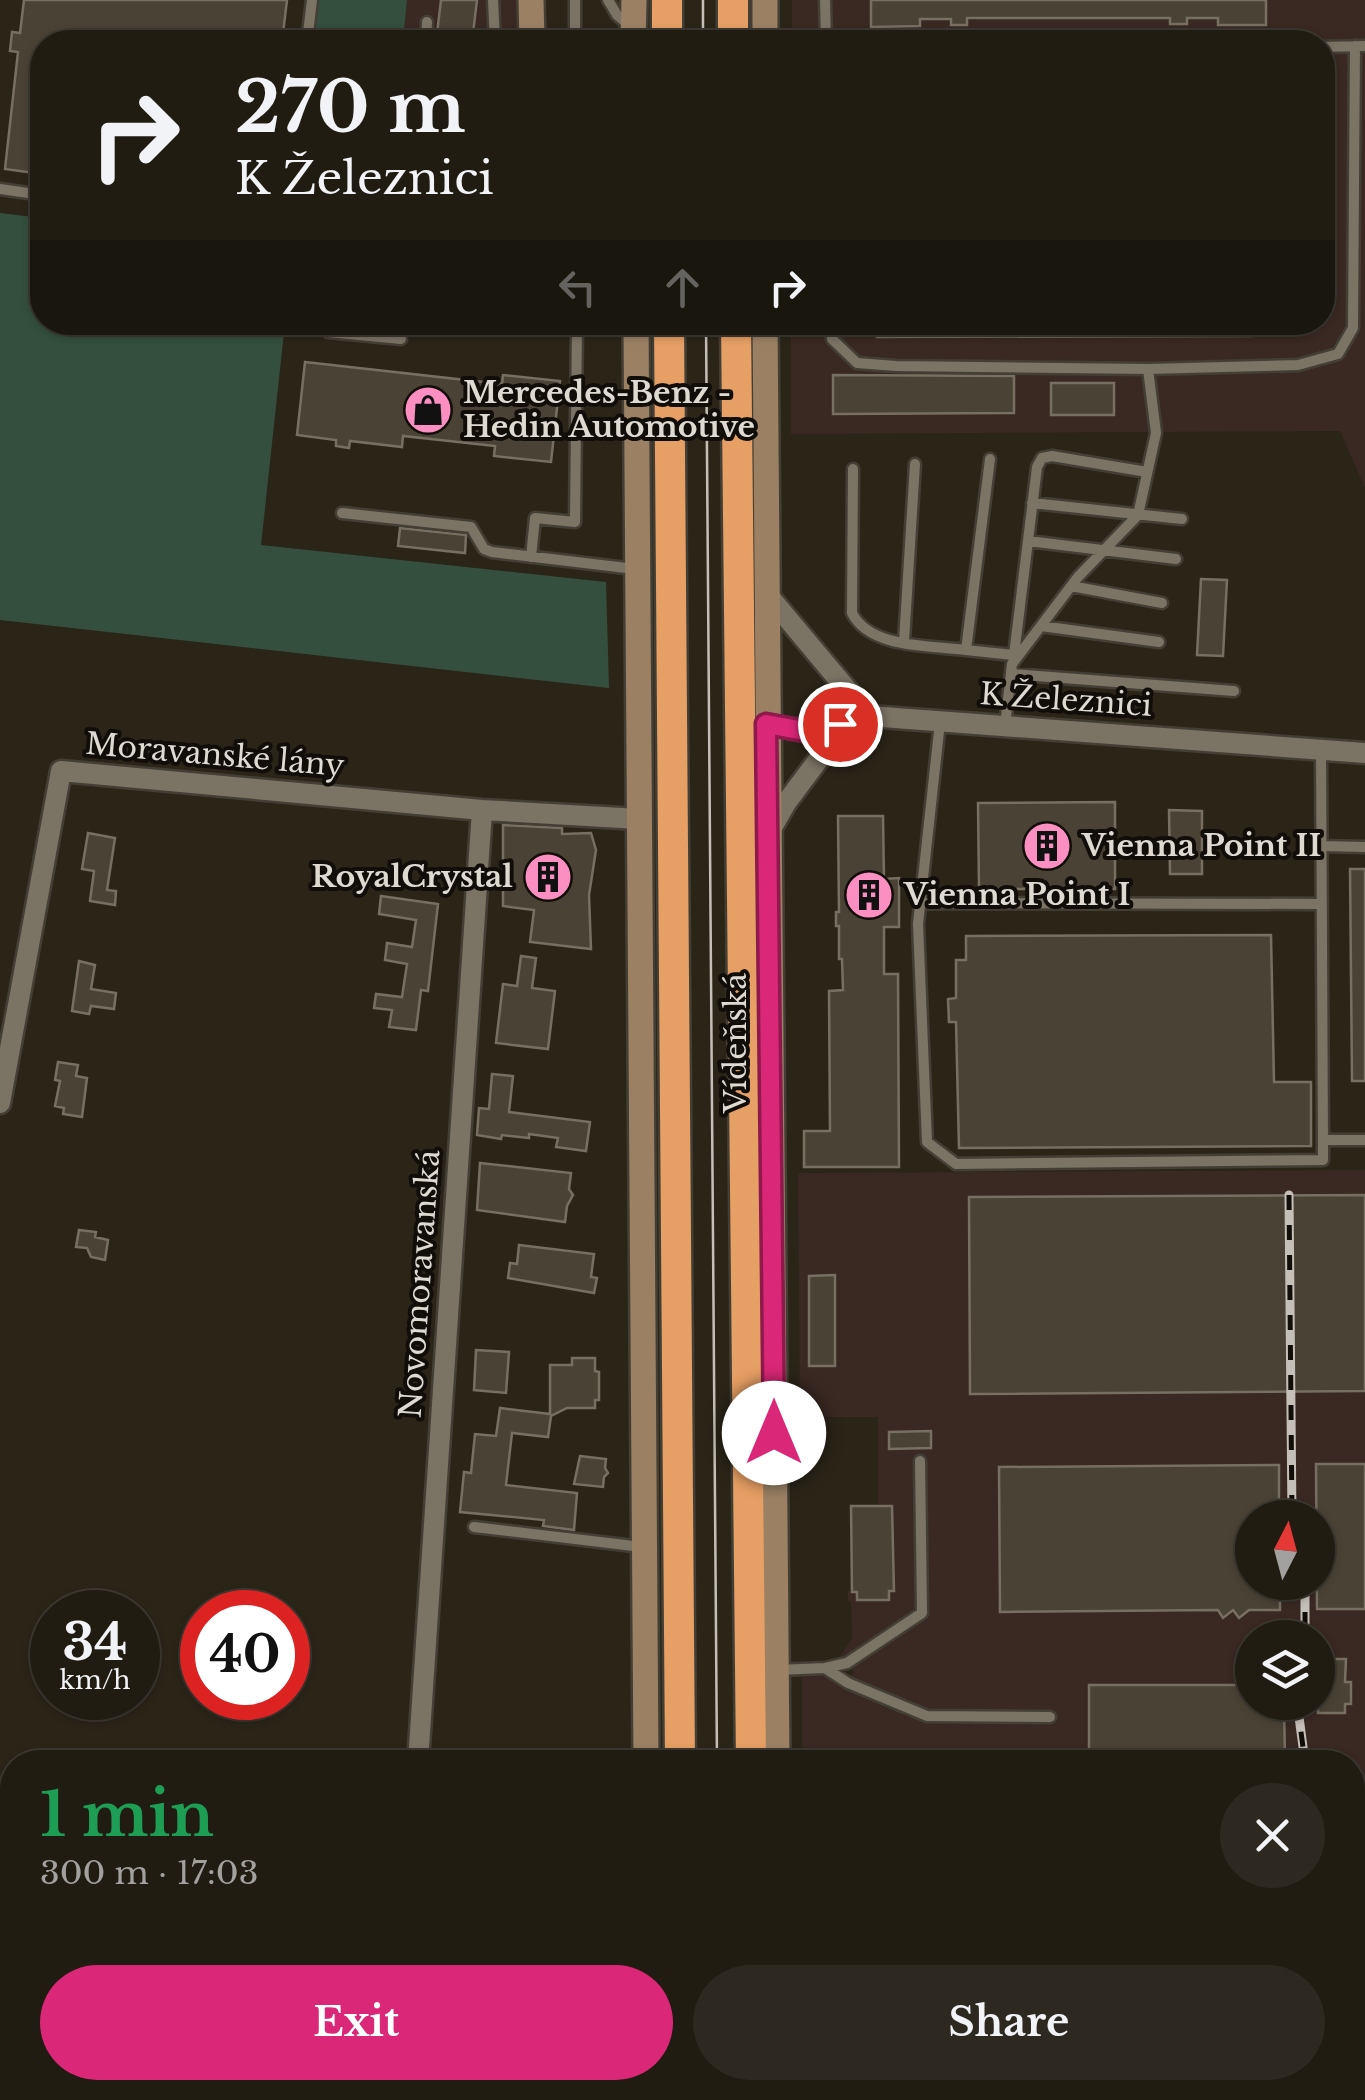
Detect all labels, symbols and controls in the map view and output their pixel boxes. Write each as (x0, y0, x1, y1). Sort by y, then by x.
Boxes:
text: 270 m (235, 64, 466, 151)
icon: right (70, 70, 200, 200)
text: K Železnici (235, 150, 494, 206)
icon: left (550, 260, 605, 315)
icon: ahead (655, 260, 710, 315)
icon: right (760, 260, 815, 315)
place label: Mercedes-Benz - Hedin Automotive (463, 374, 755, 445)
shop icon: Mercedes-Benz - Hedin Automotive (402, 384, 454, 436)
street label: K Železnici (979, 675, 1153, 724)
pin (798, 682, 883, 767)
icon: arrive (813, 697, 868, 752)
street label: Moravanské lány (84, 725, 346, 784)
building icon: Vienna Point II (1021, 820, 1073, 872)
place label: Vienna Point II (1081, 827, 1321, 864)
building icon: RoyalCrystal (522, 851, 574, 903)
place label: RoyalCrystal (311, 858, 513, 895)
building icon: Vienna Point I (843, 869, 895, 921)
place label: Vienna Point I (903, 876, 1130, 913)
street label: Vídeňská (717, 973, 754, 1114)
street label: Novomoravanská (392, 1148, 447, 1419)
position arrow (722, 1381, 826, 1485)
north arrow (1235, 1500, 1335, 1600)
map controls (1235, 1500, 1335, 1720)
speed limit sign: 40 (180, 1590, 310, 1720)
text: 34 (62, 1611, 128, 1674)
button: layers (1235, 1620, 1335, 1720)
text: km/h (60, 1665, 130, 1696)
text: 1 min (40, 1778, 214, 1852)
button: close (1220, 1783, 1325, 1888)
text: 300 m · 17:03 (40, 1853, 258, 1893)
button: Exit (40, 1965, 673, 2080)
button: Share (693, 1965, 1325, 2080)

